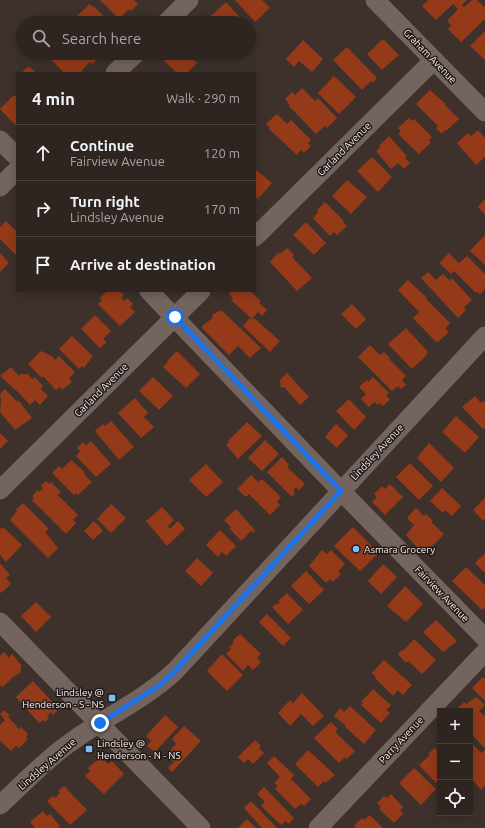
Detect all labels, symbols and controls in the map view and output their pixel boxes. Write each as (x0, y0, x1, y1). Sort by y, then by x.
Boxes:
search box (16, 16, 256, 60)
icon: search (30, 27, 52, 49)
street label: Graham Avenue (401, 27, 459, 85)
text: Search here (62, 30, 141, 47)
text: 4 min (32, 89, 75, 108)
text: Walk · 290 m (166, 91, 240, 105)
street label: Garland Avenue (315, 120, 373, 178)
text: Continue (70, 137, 134, 154)
icon: ahead (32, 142, 54, 164)
text: 120 m (204, 146, 240, 160)
text: Fairview Avenue (70, 154, 165, 168)
text: Turn right (70, 193, 140, 210)
icon: right (32, 198, 54, 220)
text: 170 m (204, 202, 240, 216)
text: Lindsley Avenue (70, 210, 164, 224)
icon: arrive (32, 254, 54, 276)
text: Arrive at destination (70, 256, 216, 273)
route start (166, 308, 184, 326)
street label: Garland Avenue (72, 361, 130, 419)
street label: Lindsley Avenue (348, 422, 406, 482)
marker: Asmara Grocery (351, 544, 361, 554)
place label: Asmara Grocery (364, 544, 435, 555)
street label: Fairview Avenue (413, 564, 471, 624)
place label: Lindsley @ Henderson - S - NS (22, 687, 104, 710)
marker: Lindsley @ Henderson - S - NS (107, 693, 117, 703)
map controls (437, 708, 473, 816)
button: + (437, 708, 473, 744)
route end (91, 714, 109, 732)
street label: Parry Avenue (377, 714, 425, 766)
street label: Lindsley Avenue (16, 736, 78, 792)
place label: Lindsley @ Henderson - N - NS (97, 738, 181, 761)
marker: Lindsley @ Henderson - N - NS (84, 744, 94, 754)
button: − (437, 744, 473, 780)
button: locate (437, 780, 473, 816)

